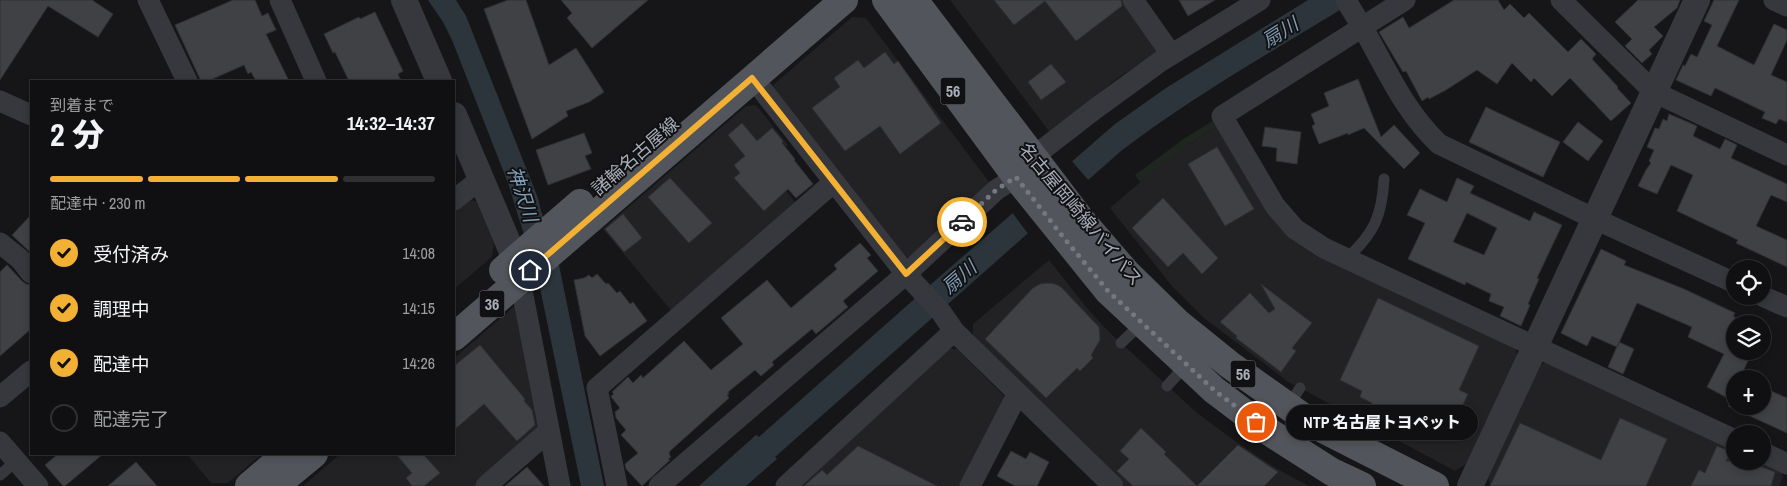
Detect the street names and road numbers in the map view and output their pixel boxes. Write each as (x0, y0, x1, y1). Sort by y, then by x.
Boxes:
road number: 56 (940, 78, 966, 104)
street label: 諸輪名古屋線 (586, 111, 684, 201)
street label: 名古屋岡崎線バイパス (1014, 137, 1148, 291)
road number: 36 (480, 290, 504, 318)
road number: 56 (1230, 360, 1256, 388)

